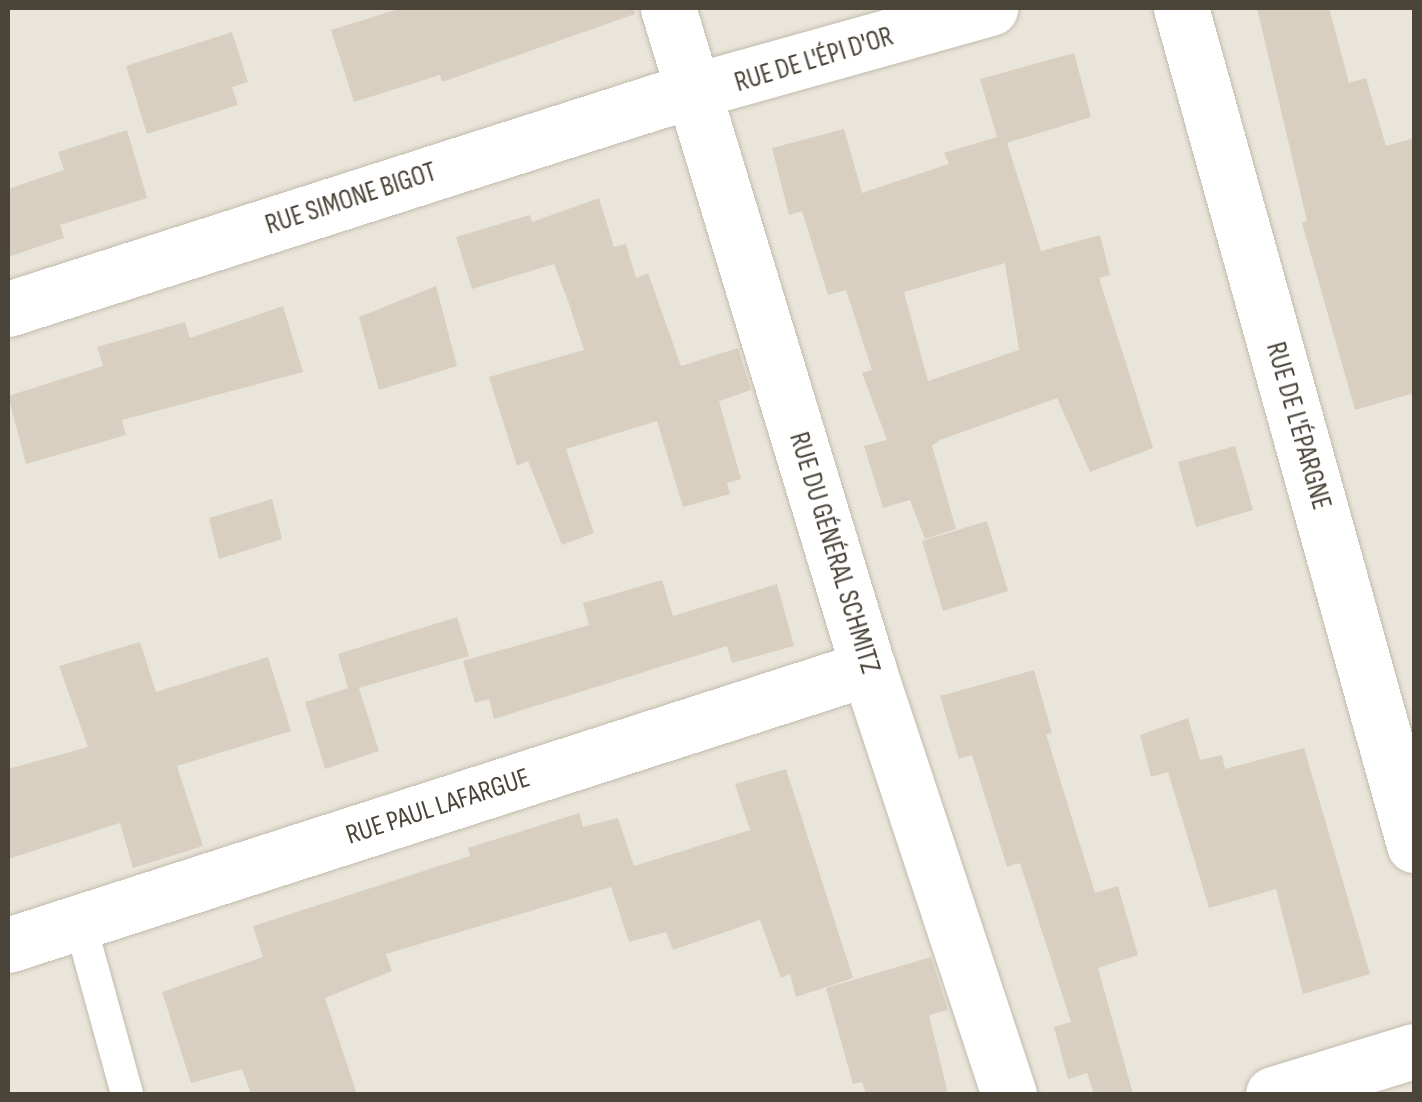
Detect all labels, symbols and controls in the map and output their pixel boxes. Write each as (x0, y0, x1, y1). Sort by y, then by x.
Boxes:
street label: RUE DE L'ÉPI D'OR (731, 20, 897, 100)
street label: RUE SIMONE BIGOT (261, 156, 441, 242)
street label: RUE DE L'ÉPARGNE (1258, 338, 1338, 514)
street label: RUE DU GÉNÉRAL SCHMITZ (781, 428, 887, 678)
street label: RUE PAUL LAFARGUE (342, 761, 534, 853)

